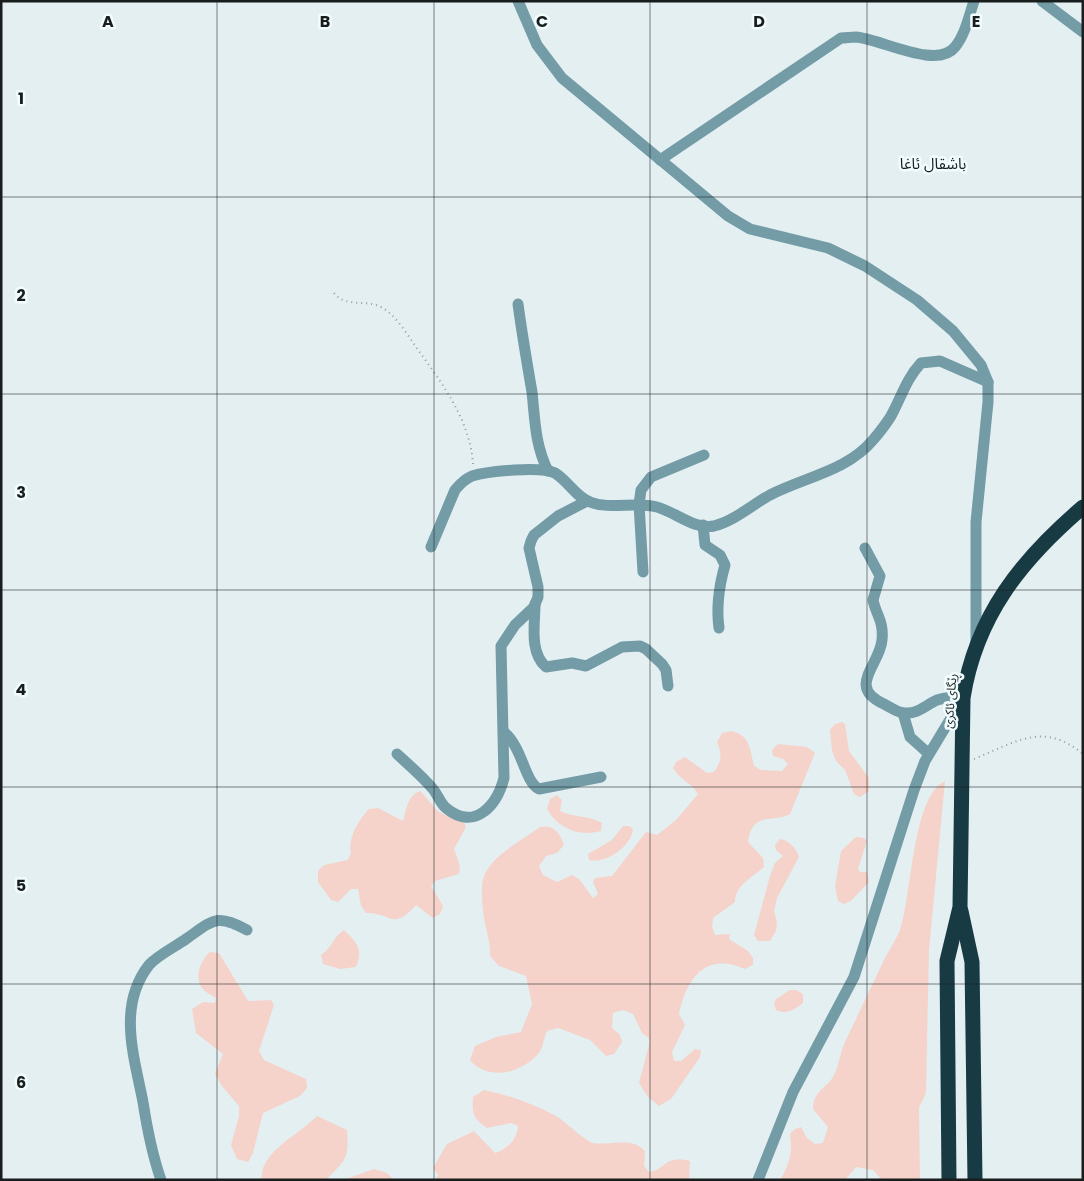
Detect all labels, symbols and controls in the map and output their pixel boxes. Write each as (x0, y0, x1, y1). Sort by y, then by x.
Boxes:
text: A (102, 10, 114, 33)
text: B (320, 10, 330, 33)
text: C (536, 10, 548, 33)
text: D (753, 10, 765, 33)
text: E (972, 10, 980, 33)
text: 1 (18, 87, 24, 110)
district label: باشقال ئاغا (900, 153, 966, 174)
text: 2 (16, 284, 26, 307)
text: 3 (16, 481, 26, 504)
street label: ڕێگای ئاکرێ (940, 673, 963, 729)
text: 4 (16, 678, 27, 701)
text: 5 (16, 874, 26, 897)
text: 6 (16, 1071, 26, 1094)

